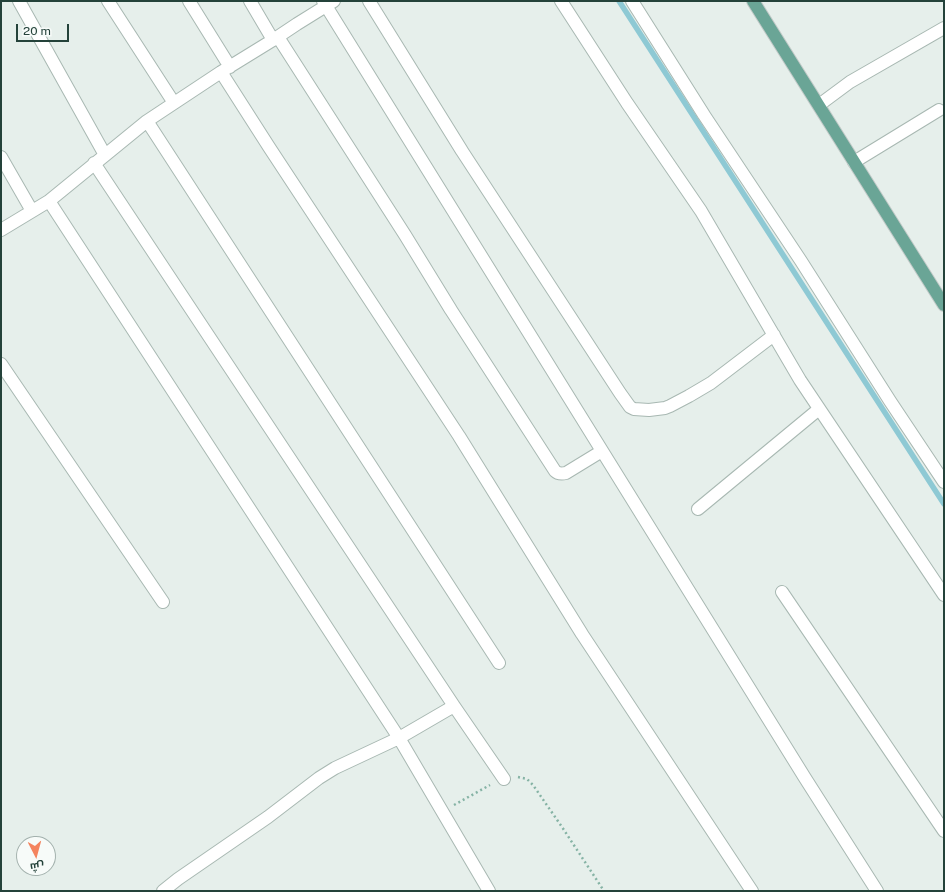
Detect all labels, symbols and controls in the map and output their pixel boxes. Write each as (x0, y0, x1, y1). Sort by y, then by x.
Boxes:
scale bar (18, 16, 71, 42)
text: 20 m (23, 24, 51, 38)
north arrow (16, 836, 56, 876)
text: ش (29, 860, 45, 874)

